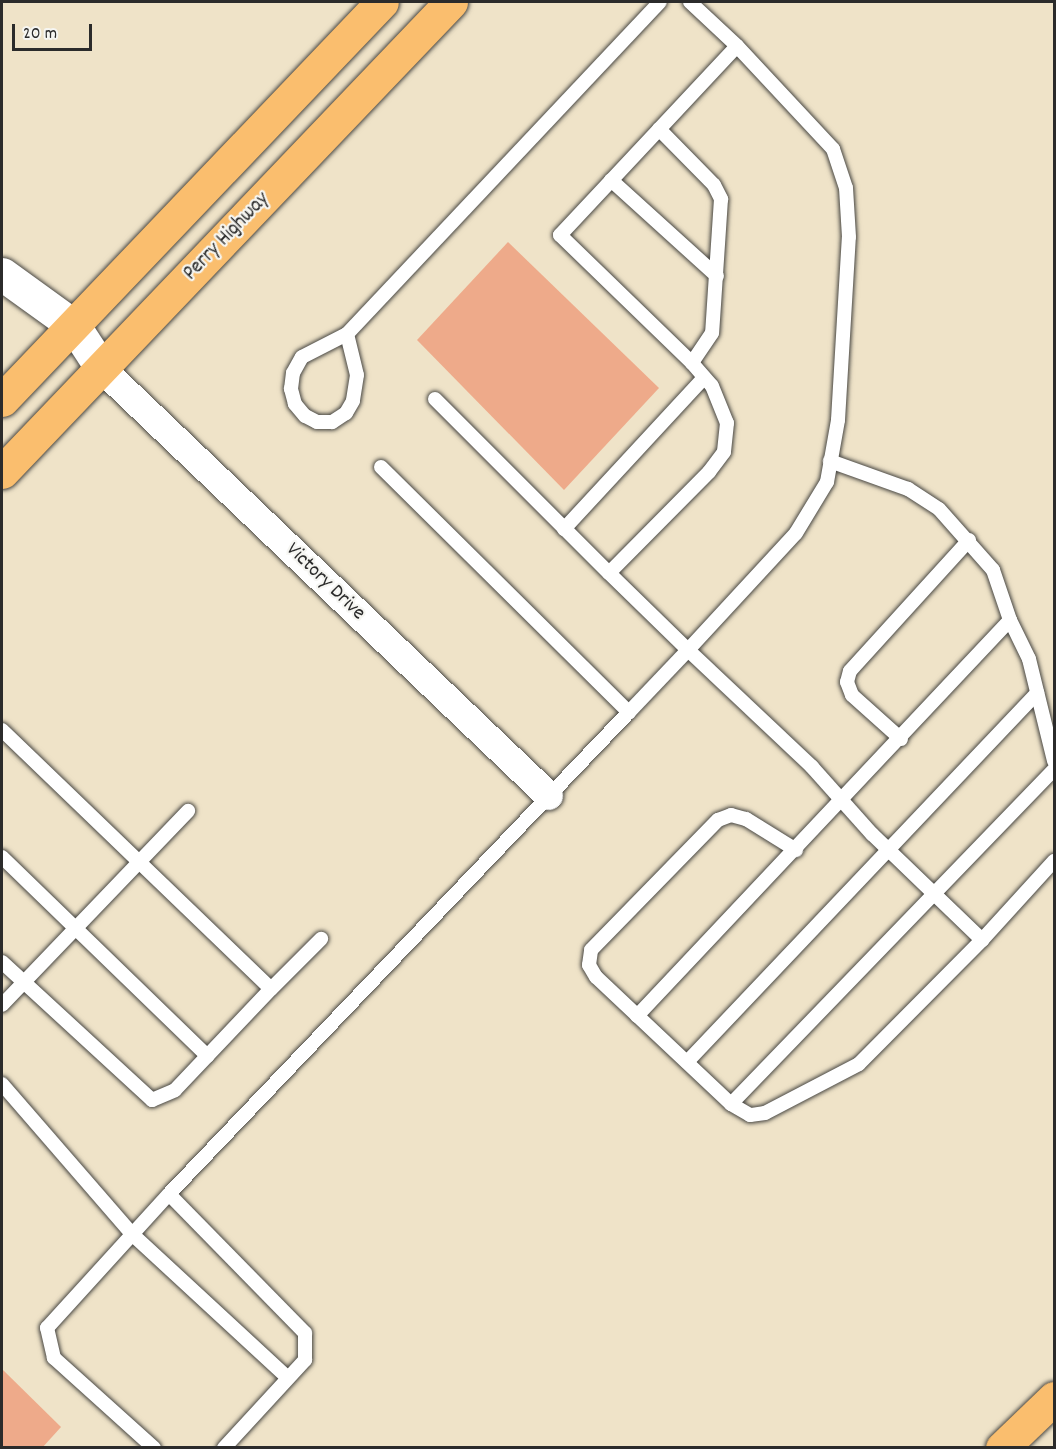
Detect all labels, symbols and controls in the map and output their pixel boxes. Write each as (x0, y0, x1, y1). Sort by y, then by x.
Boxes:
scale bar (15, 12, 94, 50)
text: 20 m (23, 22, 57, 47)
street label: Perry Highway (179, 188, 275, 286)
street label: Victory Drive (280, 538, 370, 626)

